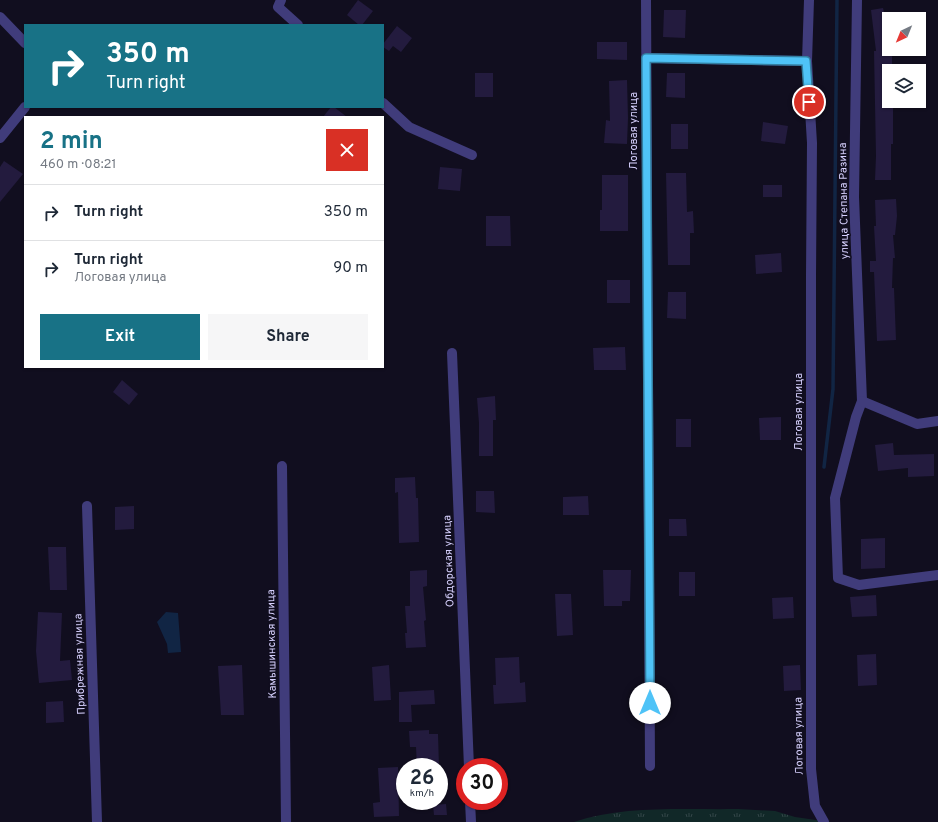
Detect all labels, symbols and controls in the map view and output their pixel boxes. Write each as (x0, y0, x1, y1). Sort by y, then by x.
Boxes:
north arrow (882, 12, 926, 56)
map controls (882, 12, 926, 108)
text: 350 m (106, 37, 190, 73)
icon: right (40, 40, 92, 92)
button: layers (882, 64, 926, 108)
text: Turn right (106, 72, 186, 95)
pin (792, 85, 826, 119)
icon: arrive (798, 91, 820, 113)
street label: Логовая улица (627, 92, 641, 170)
text: 2 min (40, 127, 103, 157)
button: close (326, 129, 368, 171)
street label: улица Степана Разина (836, 142, 852, 260)
text: 460 m · 08:21 (40, 157, 116, 173)
icon: right (40, 202, 62, 224)
text: Turn right (74, 203, 143, 222)
text: 350 m (324, 203, 368, 222)
text: Turn right (74, 251, 143, 270)
icon: right (40, 258, 62, 280)
text: 90 m (333, 259, 368, 278)
text: Логовая улица (74, 270, 166, 286)
button: Exit (40, 314, 200, 360)
button: Share (208, 314, 368, 360)
street label: Логовая улица (792, 373, 806, 451)
street label: Обдорская улица (440, 515, 458, 607)
street label: Камышинская улица (264, 589, 280, 699)
street label: Прибрежная улица (71, 613, 89, 715)
position arrow (629, 682, 671, 724)
street label: Логовая улица (791, 697, 807, 775)
speed limit sign: 30 (456, 758, 508, 810)
text: 26 (410, 766, 434, 792)
text: km/h (410, 787, 434, 800)

